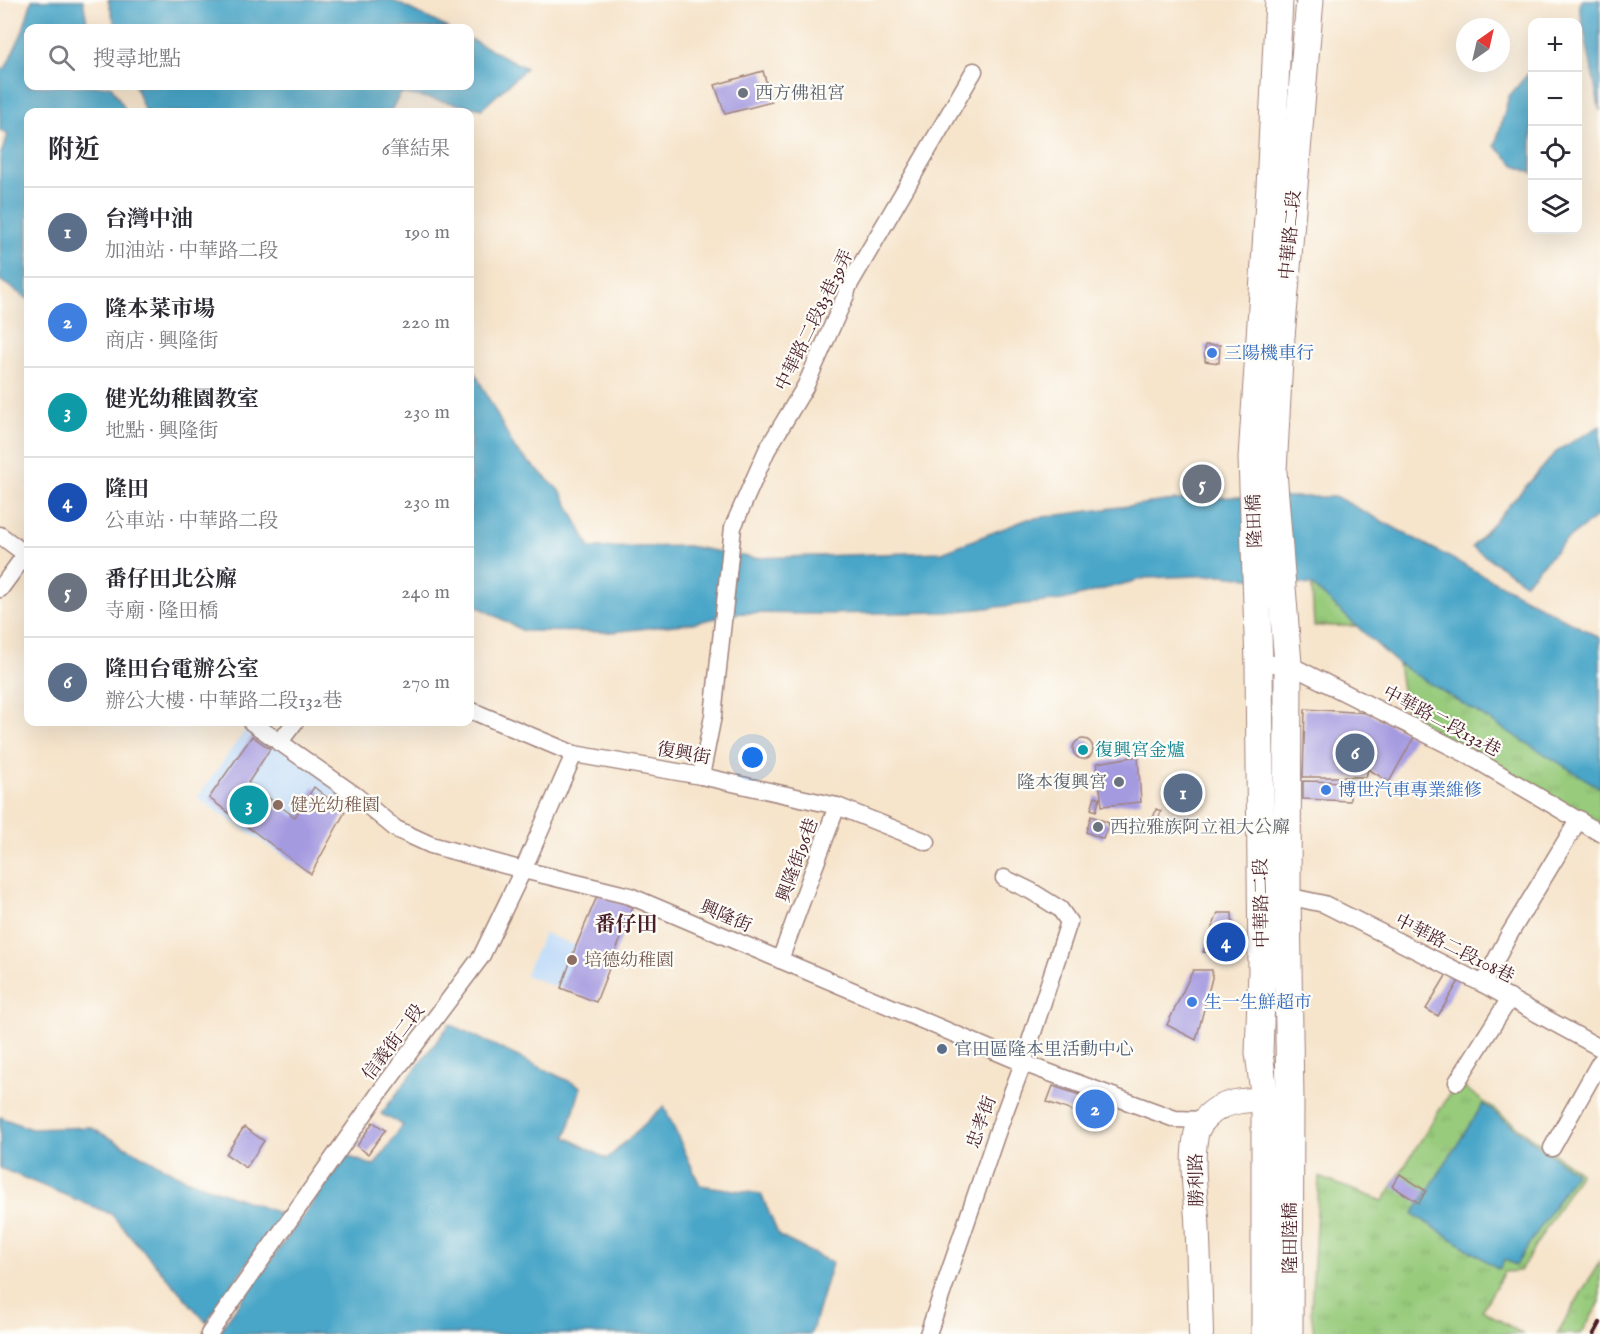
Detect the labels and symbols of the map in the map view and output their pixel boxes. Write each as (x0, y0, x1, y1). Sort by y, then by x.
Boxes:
north arrow (1456, 18, 1510, 72)
place label: 西方佛祖宮 (755, 83, 845, 106)
marker: 西方佛祖宮 (736, 86, 750, 100)
street label: 中華路二段 (1276, 189, 1307, 281)
street label: 中華路二段83巷39弄 (771, 246, 860, 395)
place label: 三陽機車行 (1224, 343, 1314, 366)
marker: 三陽機車行 (1205, 346, 1219, 360)
pin: 5 (1182, 462, 1222, 506)
street label: 隆田橋 (1243, 494, 1268, 548)
street label: 中華路二段132巷 (1379, 682, 1504, 763)
pin: 6 (1336, 730, 1374, 776)
street label: 復興街 (655, 738, 712, 770)
place label: 復興宮金爐 (1095, 740, 1185, 763)
your location (738, 743, 767, 772)
marker: 復興宮金爐 (1076, 743, 1090, 757)
pin: 1 (1164, 770, 1202, 816)
place label: 隆本復興宮 (1017, 772, 1107, 795)
marker: 隆本復興宮 (1112, 775, 1126, 789)
place label: 博世汽車專業維修 (1338, 780, 1482, 803)
pin: 3 (230, 782, 268, 828)
marker: 博世汽車專業維修 (1319, 783, 1333, 797)
place label: 健光幼稚園 (290, 795, 380, 818)
marker: 健光幼稚園 (271, 798, 285, 812)
street label: 興隆街96巷 (773, 815, 824, 906)
place label: 西拉雅族阿立祖大公廨 (1110, 817, 1290, 840)
marker: 西拉雅族阿立祖大公廨 (1091, 820, 1105, 834)
street label: 中華路二段 (1250, 858, 1275, 948)
street label: 興隆街 (696, 896, 755, 939)
street label: 中華路二段108巷 (1391, 909, 1518, 989)
district label: 番仔田 (595, 912, 658, 939)
pin: 4 (1206, 920, 1246, 964)
place label: 培德幼稚園 (584, 950, 674, 973)
marker: 培德幼稚園 (565, 953, 579, 967)
place label: 生一生鮮超市 (1204, 992, 1312, 1015)
marker: 生一生鮮超市 (1185, 995, 1199, 1009)
street label: 信義街二段 (358, 1000, 430, 1086)
place label: 官田區隆本里活動中心 (954, 1039, 1134, 1062)
marker: 官田區隆本里活動中心 (935, 1042, 949, 1056)
pin: 2 (1076, 1086, 1114, 1132)
street label: 忠孝街 (962, 1093, 1002, 1152)
street label: 勝利路 (1186, 1153, 1209, 1207)
street label: 隆田陸橋 (1280, 1202, 1303, 1274)

